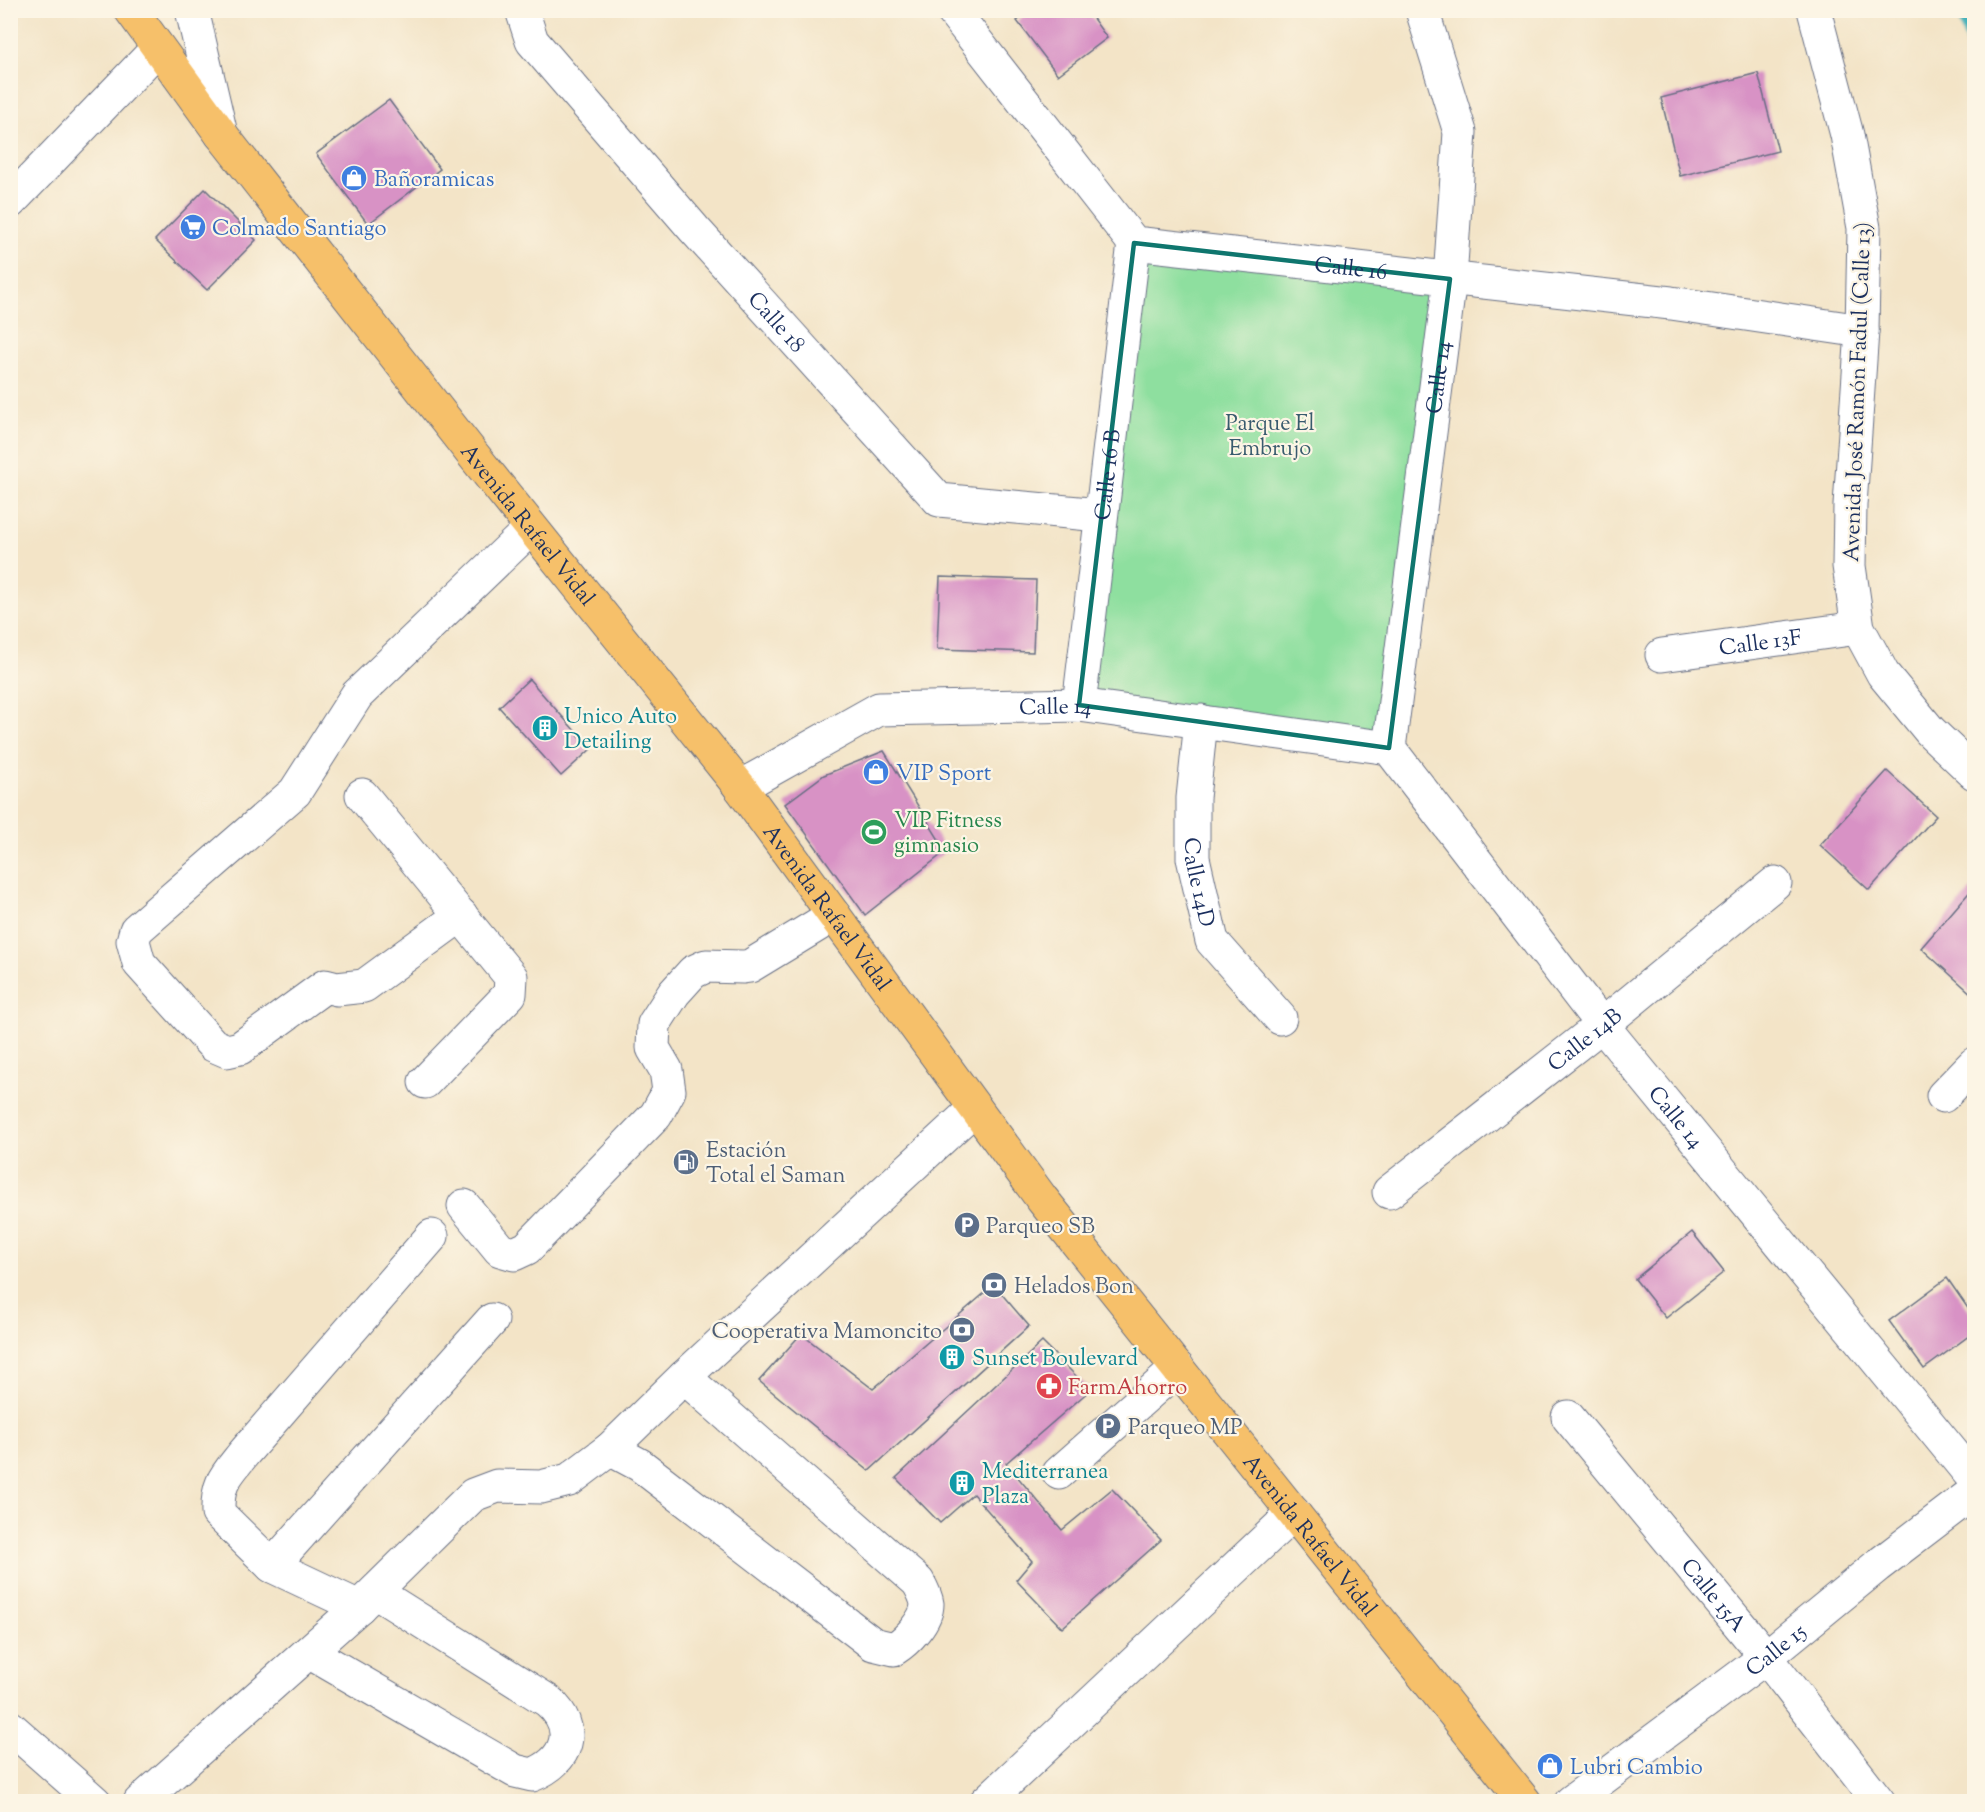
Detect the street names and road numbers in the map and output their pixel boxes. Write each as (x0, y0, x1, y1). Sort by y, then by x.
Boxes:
street label: Avenida José Ramón Fadul (Calle 13) (1837, 221, 1881, 563)
street label: Calle 16 (1313, 250, 1389, 290)
street label: Calle 18 (739, 285, 811, 361)
street label: Calle 14 (1420, 339, 1461, 416)
street label: Calle 16 B (1088, 427, 1131, 522)
street label: Avenida Rafael Vidal (451, 438, 601, 614)
street label: Calle 13F (1717, 623, 1804, 666)
street label: Calle 14 (1019, 692, 1094, 726)
street label: Avenida Rafael Vidal (753, 819, 897, 999)
street label: Calle 14D (1174, 837, 1221, 930)
street label: Calle 14B (1542, 1002, 1630, 1081)
street label: Calle 14 (1639, 1080, 1710, 1157)
street label: Avenida Rafael Vidal (1233, 1448, 1383, 1624)
street label: Calle 15A (1672, 1552, 1752, 1640)
street label: Calle 15 (1740, 1617, 1815, 1686)

